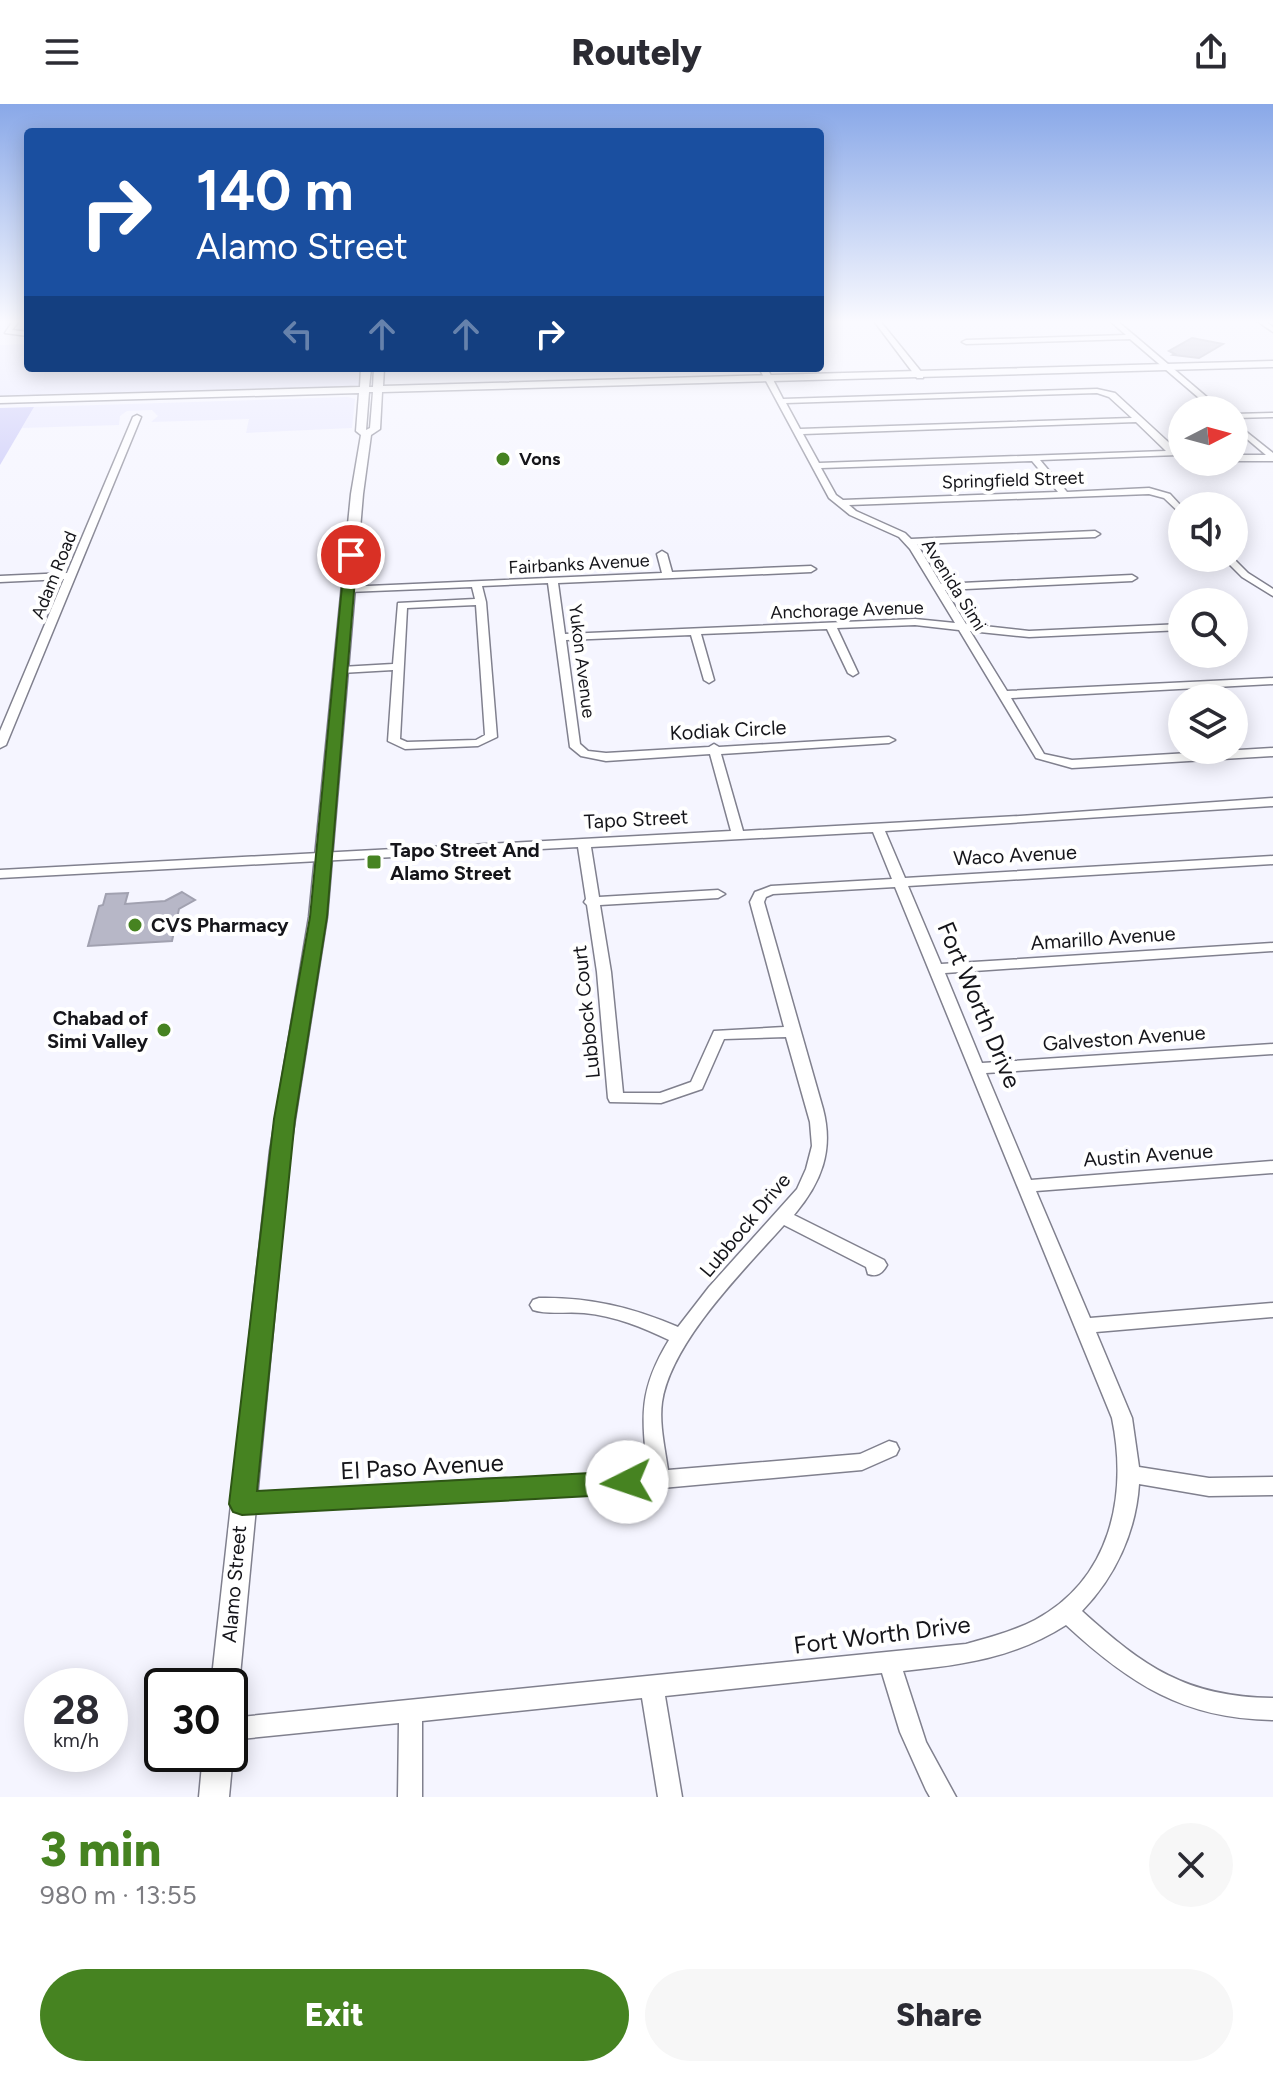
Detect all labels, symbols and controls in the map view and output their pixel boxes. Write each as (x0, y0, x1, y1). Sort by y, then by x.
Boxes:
icon: menu (40, 30, 84, 74)
icon: share (1189, 30, 1233, 74)
text: Routely (571, 31, 702, 74)
text: 140 m (196, 157, 354, 224)
icon: right (64, 160, 168, 264)
text: Alamo Street (196, 225, 408, 268)
icon: left (276, 312, 320, 356)
icon: ahead (360, 312, 404, 356)
icon: ahead (444, 312, 488, 356)
icon: right (528, 312, 572, 356)
north arrow (1168, 396, 1248, 476)
map controls (1168, 396, 1248, 764)
place label: Vons (519, 448, 561, 470)
marker: Vons (494, 450, 512, 468)
street label: Springfield Street (941, 467, 1085, 493)
button: sound (1168, 492, 1248, 572)
pin (317, 521, 385, 589)
street label: Adam Road (26, 528, 82, 622)
icon: arrive (329, 533, 373, 577)
street label: Avenida Simi (917, 535, 991, 635)
street label: Fairbanks Avenue (508, 549, 650, 579)
button: search (1168, 588, 1248, 668)
street label: Anchorage Avenue (770, 596, 924, 624)
street label: Yukon Avenue (564, 603, 600, 719)
button: layers (1168, 684, 1248, 764)
street label: Kodiak Circle (669, 715, 787, 745)
street label: Tapo Street (583, 804, 689, 834)
place label: Tapo Street And Alamo Street (390, 838, 540, 885)
street label: Waco Avenue (953, 840, 1077, 870)
marker: Tapo Street And Alamo Street (365, 853, 383, 871)
place label: CVS Pharmacy (151, 913, 289, 937)
marker: CVS Pharmacy (126, 916, 144, 934)
street label: Fort Worth Drive (931, 917, 1028, 1092)
street label: Amarillo Avenue (1030, 921, 1176, 955)
street label: Lubbock Court (567, 944, 605, 1080)
place label: Chabad of Simi Valley (47, 1006, 148, 1053)
street label: Galveston Avenue (1042, 1020, 1206, 1056)
marker: Chabad of Simi Valley (155, 1021, 173, 1039)
street label: Austin Avenue (1082, 1138, 1214, 1172)
street label: Lubbock Drive (695, 1168, 795, 1282)
position arrow (585, 1440, 669, 1524)
street label: El Paso Avenue (340, 1448, 504, 1485)
street label: Alamo Street (217, 1524, 251, 1644)
street label: Fort Worth Drive (792, 1609, 972, 1660)
speed limit sign: 30 (144, 1668, 248, 1772)
text: 28 (52, 1686, 100, 1734)
text: km/h (53, 1728, 99, 1752)
text: 3 min (40, 1820, 161, 1878)
button: close (1149, 1823, 1233, 1907)
text: 980 m · 13:55 (40, 1879, 197, 1911)
button: Exit (40, 1969, 629, 2061)
button: Share (645, 1969, 1233, 2061)

